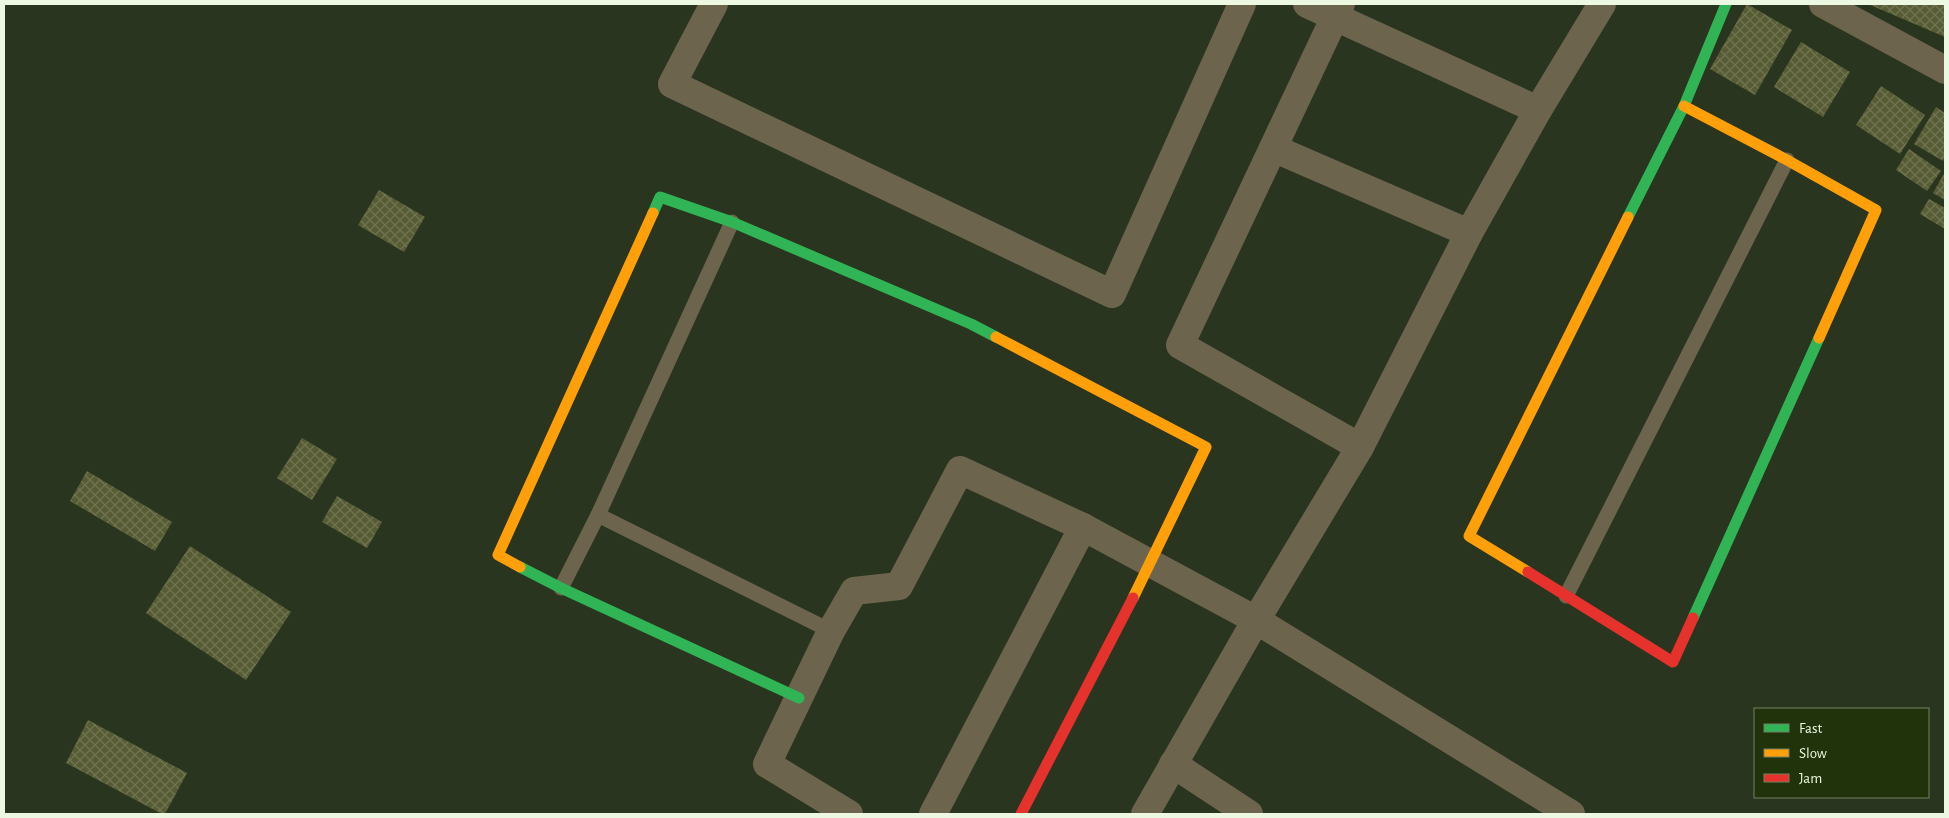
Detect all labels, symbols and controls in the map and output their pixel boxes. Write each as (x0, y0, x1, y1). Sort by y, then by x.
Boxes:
legend (1754, 708, 1929, 798)
text: Fast (1799, 721, 1823, 736)
text: Slow (1799, 746, 1827, 761)
text: Jam (1799, 771, 1822, 786)

